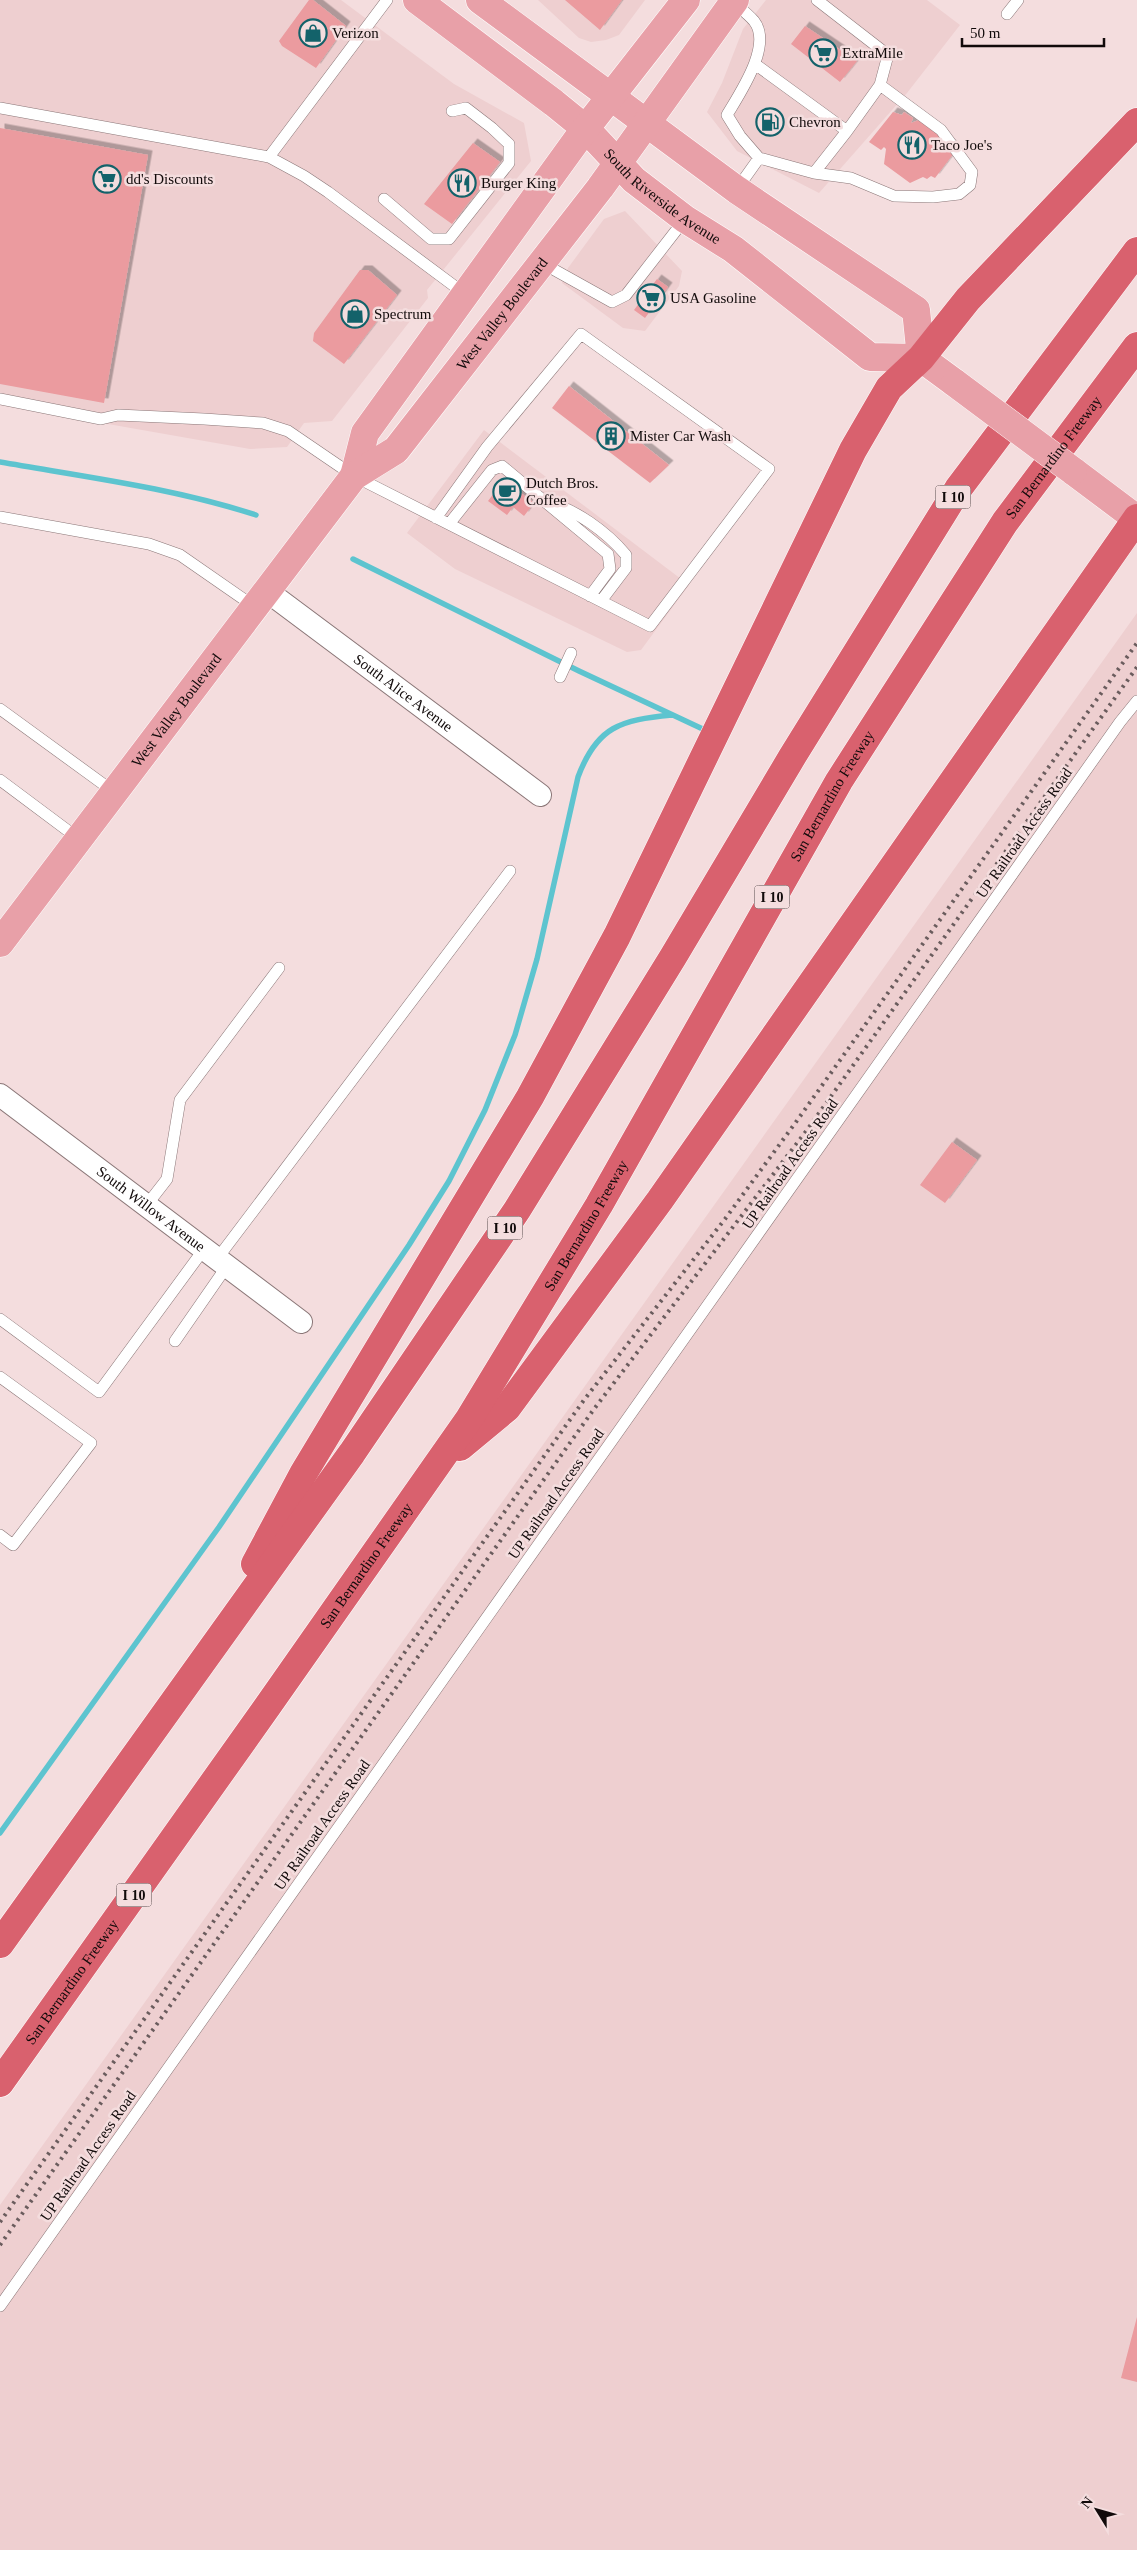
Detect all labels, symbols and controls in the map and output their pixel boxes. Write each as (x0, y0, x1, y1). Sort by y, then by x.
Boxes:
scale bar (962, 15, 1104, 47)
shop icon: Verizon (298, 18, 328, 48)
place label: Verizon (332, 25, 379, 41)
text: 50 m (970, 25, 1001, 41)
supermarket icon: ExtraMile (808, 38, 838, 68)
place label: ExtraMile (842, 45, 903, 61)
fuel station icon: Chevron (755, 107, 785, 137)
place label: Chevron (789, 114, 841, 130)
restaurant icon: Taco Joe's (897, 130, 927, 160)
place label: Taco Joe's (931, 137, 992, 153)
street label: South Riverside Avenue (601, 145, 724, 247)
supermarket icon: dd's Discounts (92, 164, 122, 194)
restaurant icon: Burger King (447, 168, 477, 198)
place label: dd's Discounts (126, 171, 213, 187)
place label: Burger King (481, 175, 557, 191)
street label: West Valley Boulevard (453, 254, 551, 373)
supermarket icon: USA Gasoline (636, 283, 666, 313)
place label: USA Gasoline (670, 290, 757, 306)
shop icon: Spectrum (340, 299, 370, 329)
place label: Spectrum (374, 306, 432, 322)
street label: San Bernardino Freeway (1002, 392, 1105, 522)
building icon: Mister Car Wash (596, 421, 626, 451)
place label: Mister Car Wash (630, 428, 732, 444)
place label: Dutch Bros. Coffee (526, 475, 599, 508)
cafe icon: Dutch Bros. Coffee (492, 477, 522, 507)
road number: I 10 (936, 486, 970, 508)
street label: West Valley Boulevard (128, 650, 225, 770)
street label: South Alice Avenue (351, 651, 456, 735)
street label: San Bernardino Freeway (787, 727, 877, 864)
street label: UP Railroad Access Road (973, 765, 1075, 901)
road number: I 10 (754, 886, 790, 909)
street label: UP Railroad Access Road (739, 1096, 841, 1232)
street label: San Bernardino Freeway (541, 1157, 631, 1294)
street label: South Willow Avenue (94, 1163, 208, 1255)
road number: I 10 (488, 1216, 522, 1240)
street label: UP Railroad Access Road (505, 1426, 607, 1562)
street label: San Bernardino Freeway (317, 1499, 416, 1631)
street label: UP Railroad Access Road (271, 1757, 373, 1893)
road number: I 10 (116, 1884, 152, 1906)
street label: San Bernardino Freeway (22, 1916, 122, 2047)
street label: UP Railroad Access Road (37, 2088, 139, 2224)
north arrow (1072, 2485, 1122, 2535)
text: N (1078, 2494, 1096, 2511)

